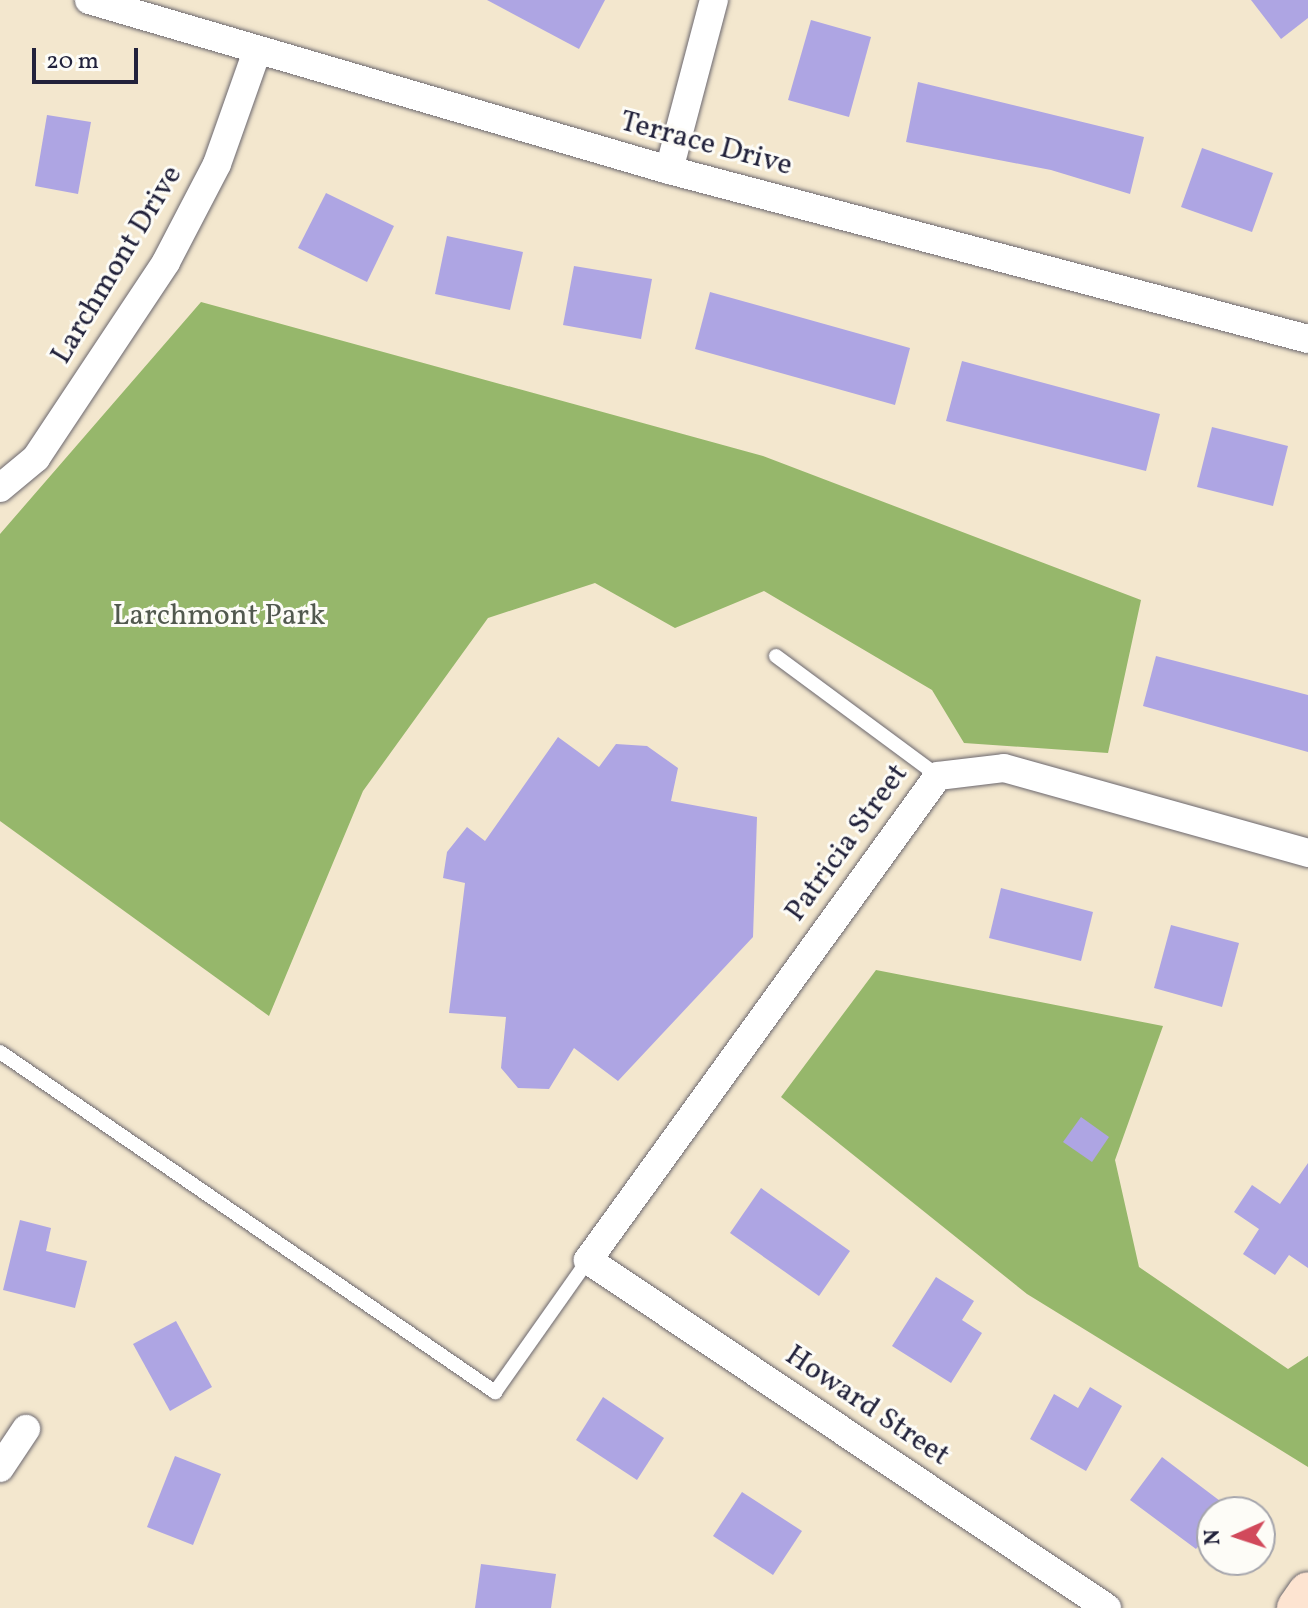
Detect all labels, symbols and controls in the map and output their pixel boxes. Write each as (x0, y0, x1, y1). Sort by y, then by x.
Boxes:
scale bar (36, 32, 142, 82)
text: 20 m (46, 45, 99, 79)
street label: Terrace Drive (616, 104, 796, 184)
street label: Larchmont Drive (44, 159, 190, 371)
park label: Larchmont Park (112, 598, 326, 634)
street label: Patricia Street (778, 757, 916, 929)
street label: Howard Street (778, 1338, 956, 1474)
north arrow (1196, 1496, 1276, 1576)
text: N (1198, 1528, 1229, 1546)

